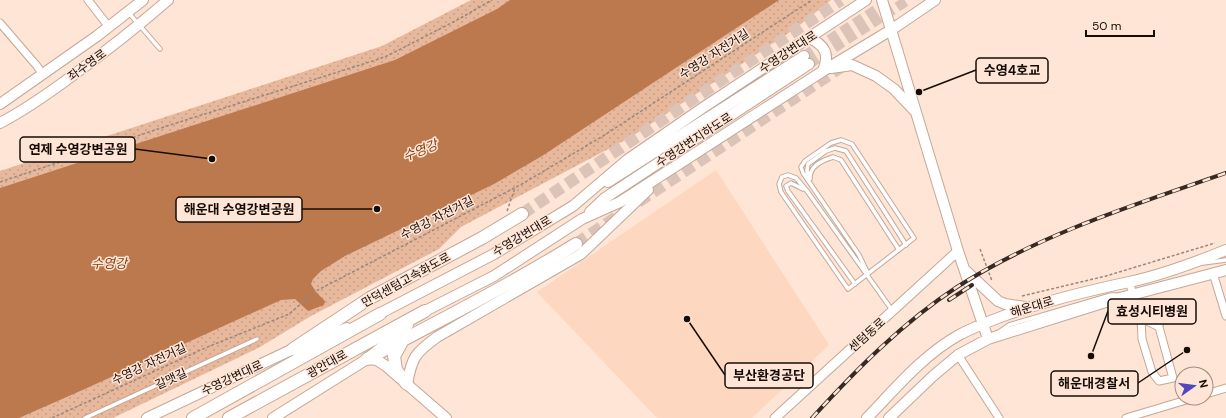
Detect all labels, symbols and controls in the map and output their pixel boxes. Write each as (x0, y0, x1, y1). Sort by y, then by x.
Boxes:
scale bar (1086, 12, 1154, 38)
text: 50 m (1092, 18, 1121, 34)
street label: 수영강 자전거길 (676, 25, 752, 83)
street label: 수영강변대로 (756, 27, 820, 77)
street label: 좌수영로 (64, 46, 110, 84)
callout: 수영4호교 (976, 58, 1048, 83)
text: 수영4호교 (984, 62, 1040, 79)
street label: 수영강변지하도로 (653, 109, 735, 171)
water label: 수영강 (400, 135, 442, 165)
callout: 연제 수영강변공원 (20, 137, 135, 162)
text: 연제 수영강변공원 (29, 141, 127, 158)
street label: 수영강 자전거길 (398, 193, 476, 243)
callout: 해운대 수영강변공원 (176, 197, 302, 222)
text: 해운대 수영강변공원 (184, 201, 294, 218)
street label: 수영강변대로 (489, 212, 555, 260)
street label: 만덕센텀고속화도로 (359, 249, 453, 311)
water label: 수영강 (91, 255, 129, 272)
street label: 해운대로 (1009, 293, 1055, 321)
callout: 효성시티병원 (1108, 299, 1196, 324)
text: 효성시티병원 (1116, 303, 1188, 320)
street label: 센텀동로 (845, 314, 889, 356)
street label: 수영강 자전거길 (109, 340, 189, 388)
street label: 광안대로 (304, 346, 350, 382)
street label: 수영강변대로 (199, 357, 265, 399)
callout: 부산환경공단 (725, 363, 813, 388)
street label: 갈맷길 (153, 365, 189, 393)
north arrow (1174, 366, 1214, 406)
text: 부산환경공단 (733, 367, 805, 384)
callout: 해운대경찰서 (1051, 371, 1138, 396)
text: 해운대경찰서 (1058, 375, 1130, 392)
text: N (1196, 378, 1211, 389)

